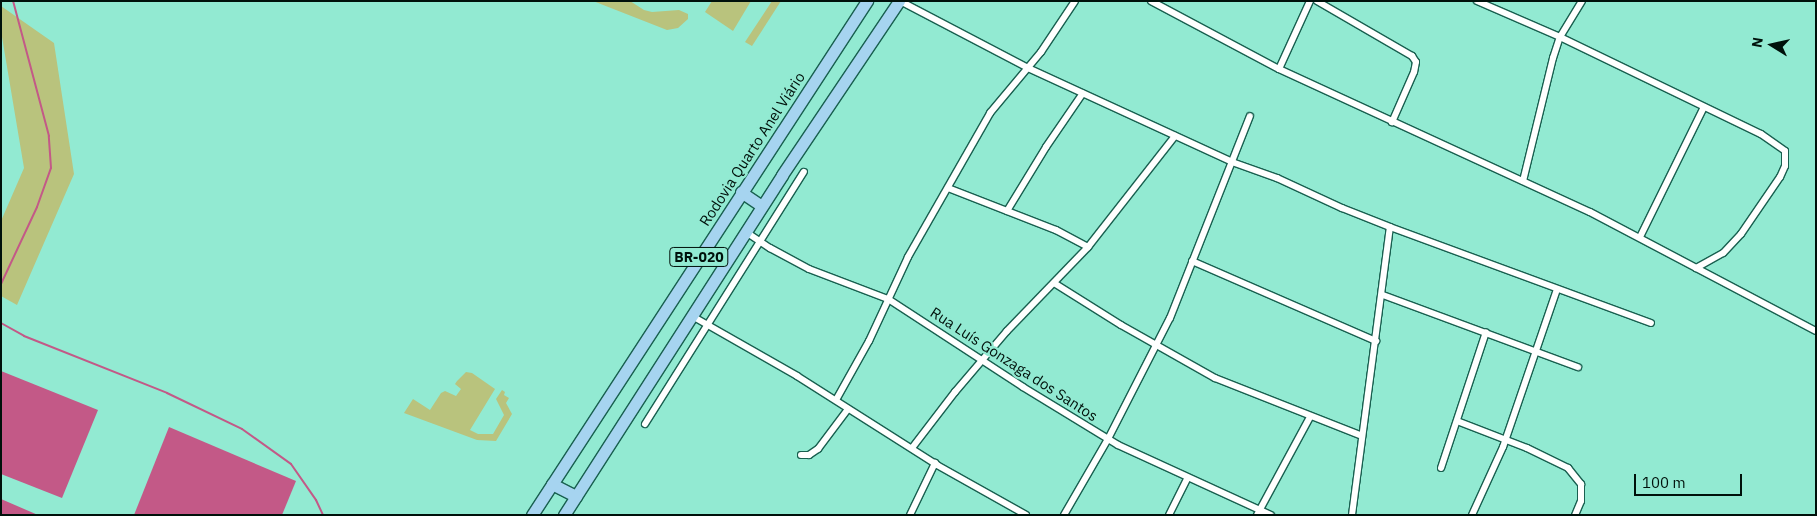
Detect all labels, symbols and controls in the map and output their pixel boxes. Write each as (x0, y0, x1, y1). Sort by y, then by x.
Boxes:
north arrow (1747, 20, 1797, 70)
text: N (1747, 36, 1767, 49)
street label: Rodovia Quarto Anel Viário (695, 69, 809, 229)
road number: BR-020 (669, 246, 729, 268)
street label: Rua Luís Gonzaga dos Santos (927, 303, 1101, 425)
scale bar (1637, 464, 1744, 496)
text: 100 m (1642, 473, 1686, 492)

